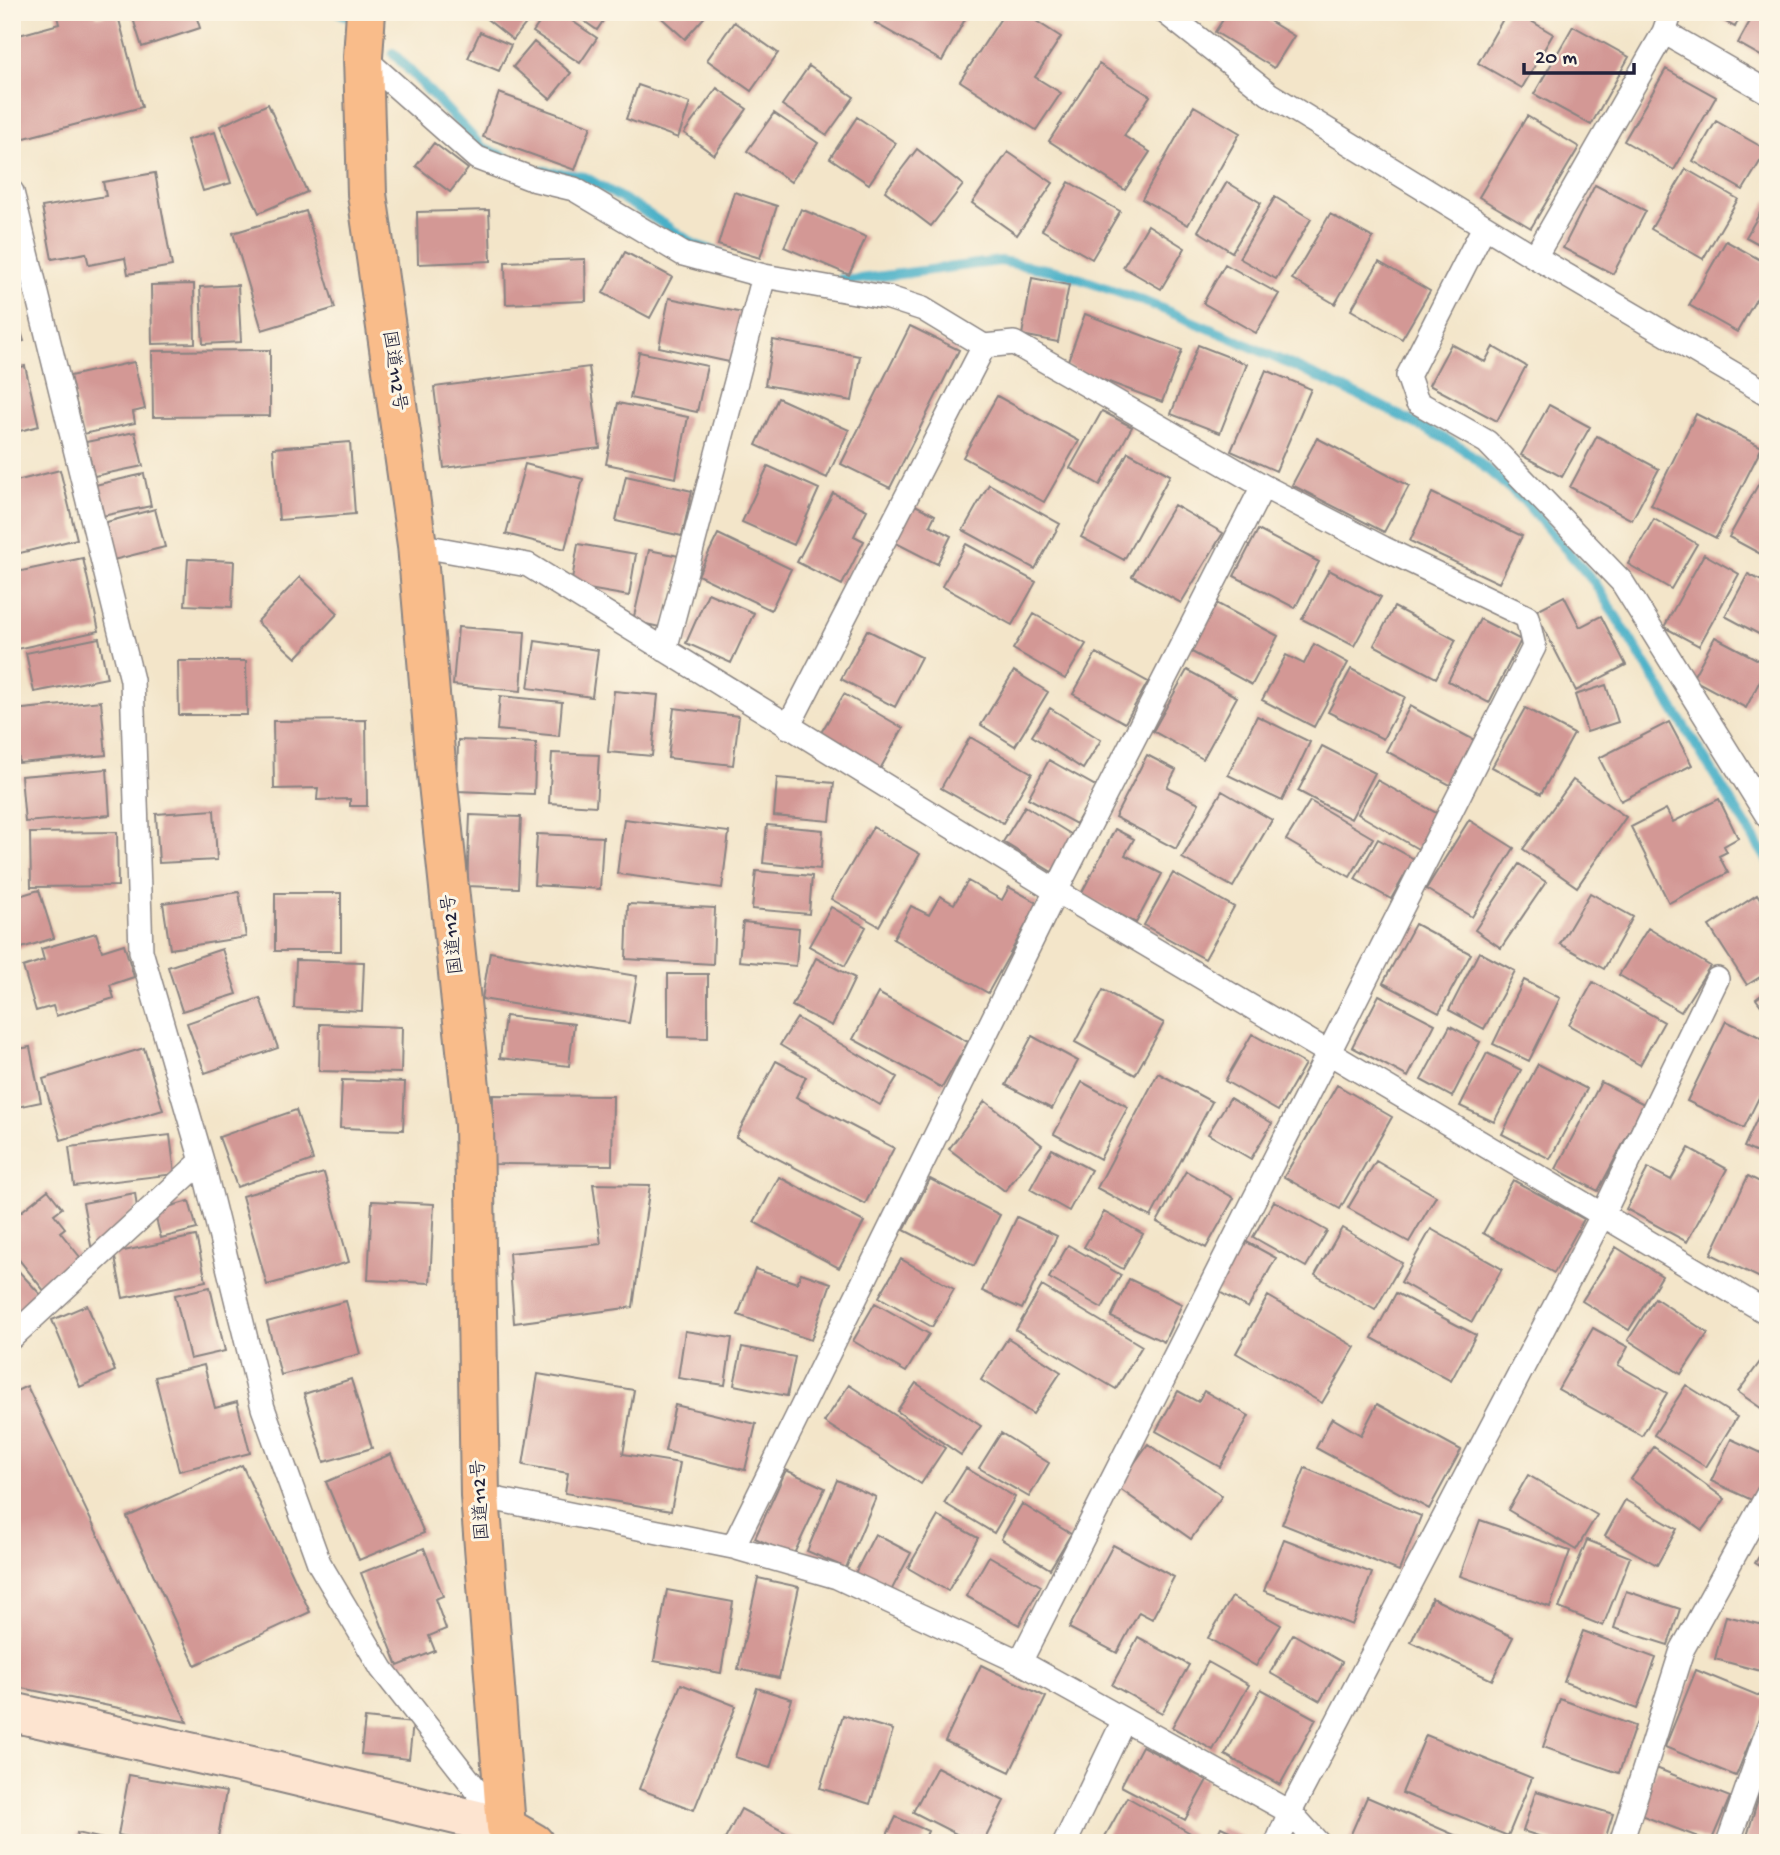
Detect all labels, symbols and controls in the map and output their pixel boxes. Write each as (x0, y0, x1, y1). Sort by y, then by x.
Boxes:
scale bar (1524, 32, 1635, 76)
text: 20 m (1535, 47, 1577, 72)
street label: 国道112号 (376, 329, 411, 413)
street label: 国道112号 (437, 892, 470, 976)
street label: 国道112号 (467, 1459, 496, 1541)

